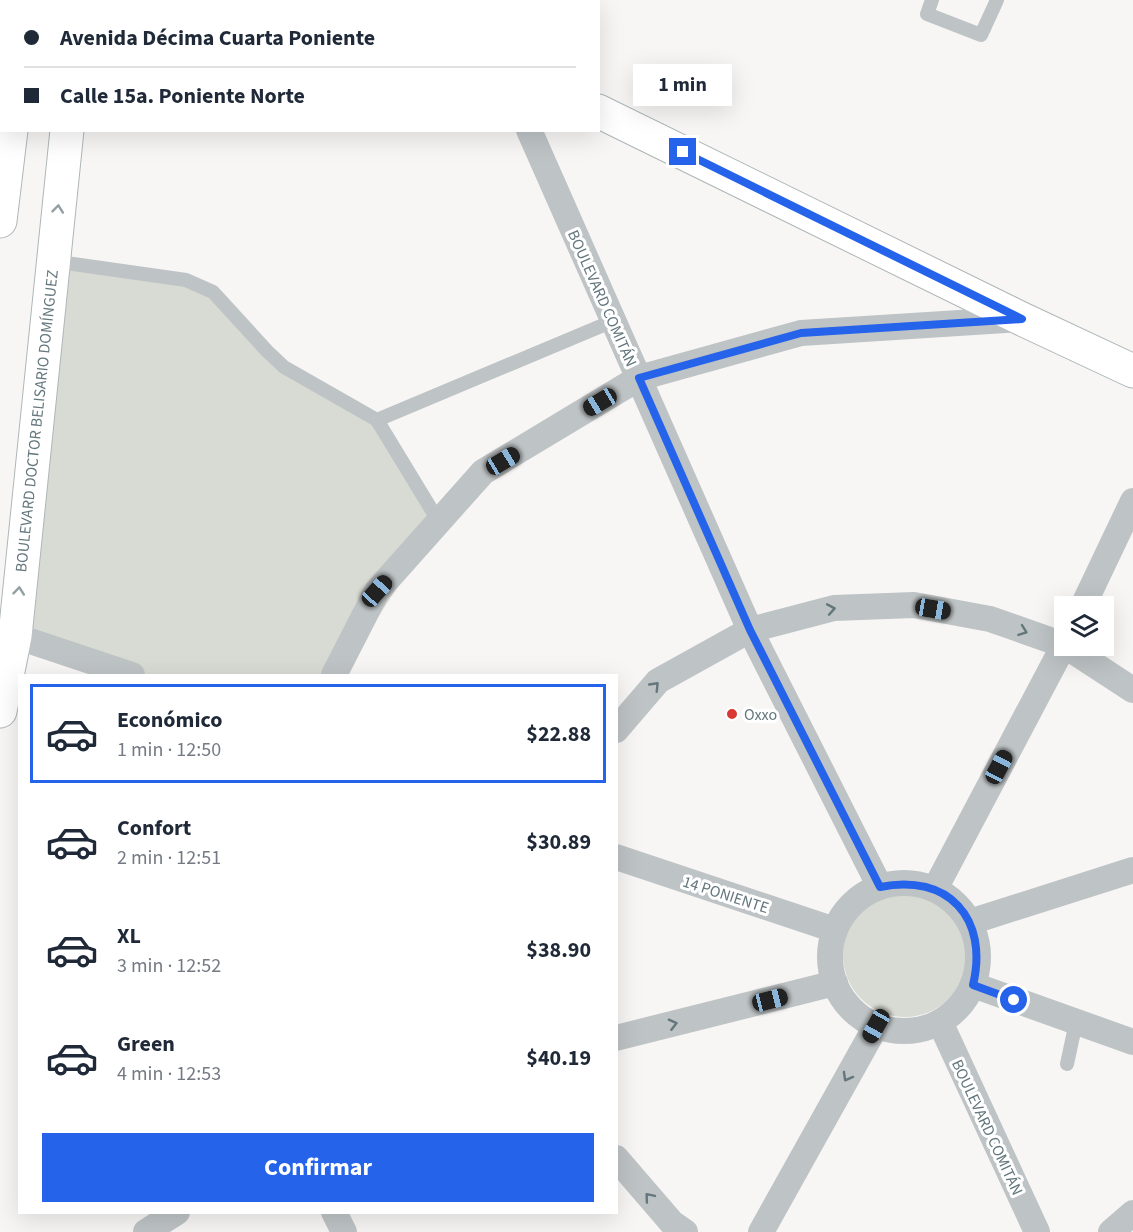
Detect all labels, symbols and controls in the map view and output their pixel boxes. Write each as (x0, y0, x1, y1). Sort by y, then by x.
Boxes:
text: Avenida Décima Cuarta Poniente (60, 22, 375, 54)
callout: 1 min (634, 65, 732, 107)
text: 1 min (658, 71, 707, 99)
text: Calle 15a. Poniente Norte (60, 80, 305, 112)
route end (669, 138, 696, 165)
one-way arrow (51, 204, 64, 213)
street label: BOULEVARD COMITÁN (562, 227, 642, 370)
street label: BOULEVARD DOCTOR BELISARIO DOMÍNGUEZ (10, 269, 64, 573)
car (580, 385, 620, 419)
car (483, 444, 523, 478)
car (358, 572, 396, 610)
one-way arrow (12, 586, 25, 595)
map controls (1054, 596, 1114, 656)
button: layers (1054, 596, 1114, 656)
car (914, 597, 952, 621)
one-way arrow (826, 604, 836, 616)
one-way arrow (1017, 623, 1028, 636)
one-way arrow (647, 683, 658, 694)
text: Económico (117, 704, 222, 736)
place label: Oxxo (744, 704, 777, 726)
icon: car (45, 707, 99, 761)
marker: Oxxo (725, 707, 739, 721)
text: $22.88 (526, 718, 591, 750)
text: 1 min · 12:50 (117, 736, 221, 764)
car (983, 747, 1015, 787)
text: Confort (117, 812, 191, 844)
icon: car (45, 815, 99, 869)
text: $30.89 (526, 826, 591, 858)
text: 2 min · 12:51 (117, 844, 221, 872)
street label: 14 PONIENTE (680, 871, 771, 919)
text: XL (117, 920, 141, 952)
icon: car (45, 923, 99, 977)
text: $38.90 (526, 934, 591, 966)
text: 3 min · 12:52 (117, 952, 221, 980)
route start (1000, 986, 1027, 1013)
car (750, 987, 790, 1013)
car (859, 1006, 893, 1046)
one-way arrow (667, 1019, 678, 1031)
text: Green (117, 1028, 175, 1060)
icon: car (45, 1031, 99, 1085)
text: $40.19 (526, 1042, 591, 1074)
street label: BOULEVARD COMITÁN (946, 1056, 1028, 1199)
text: 4 min · 12:53 (117, 1060, 221, 1088)
one-way arrow (843, 1071, 855, 1081)
button: Confirmar (42, 1133, 594, 1202)
one-way arrow (645, 1193, 656, 1204)

